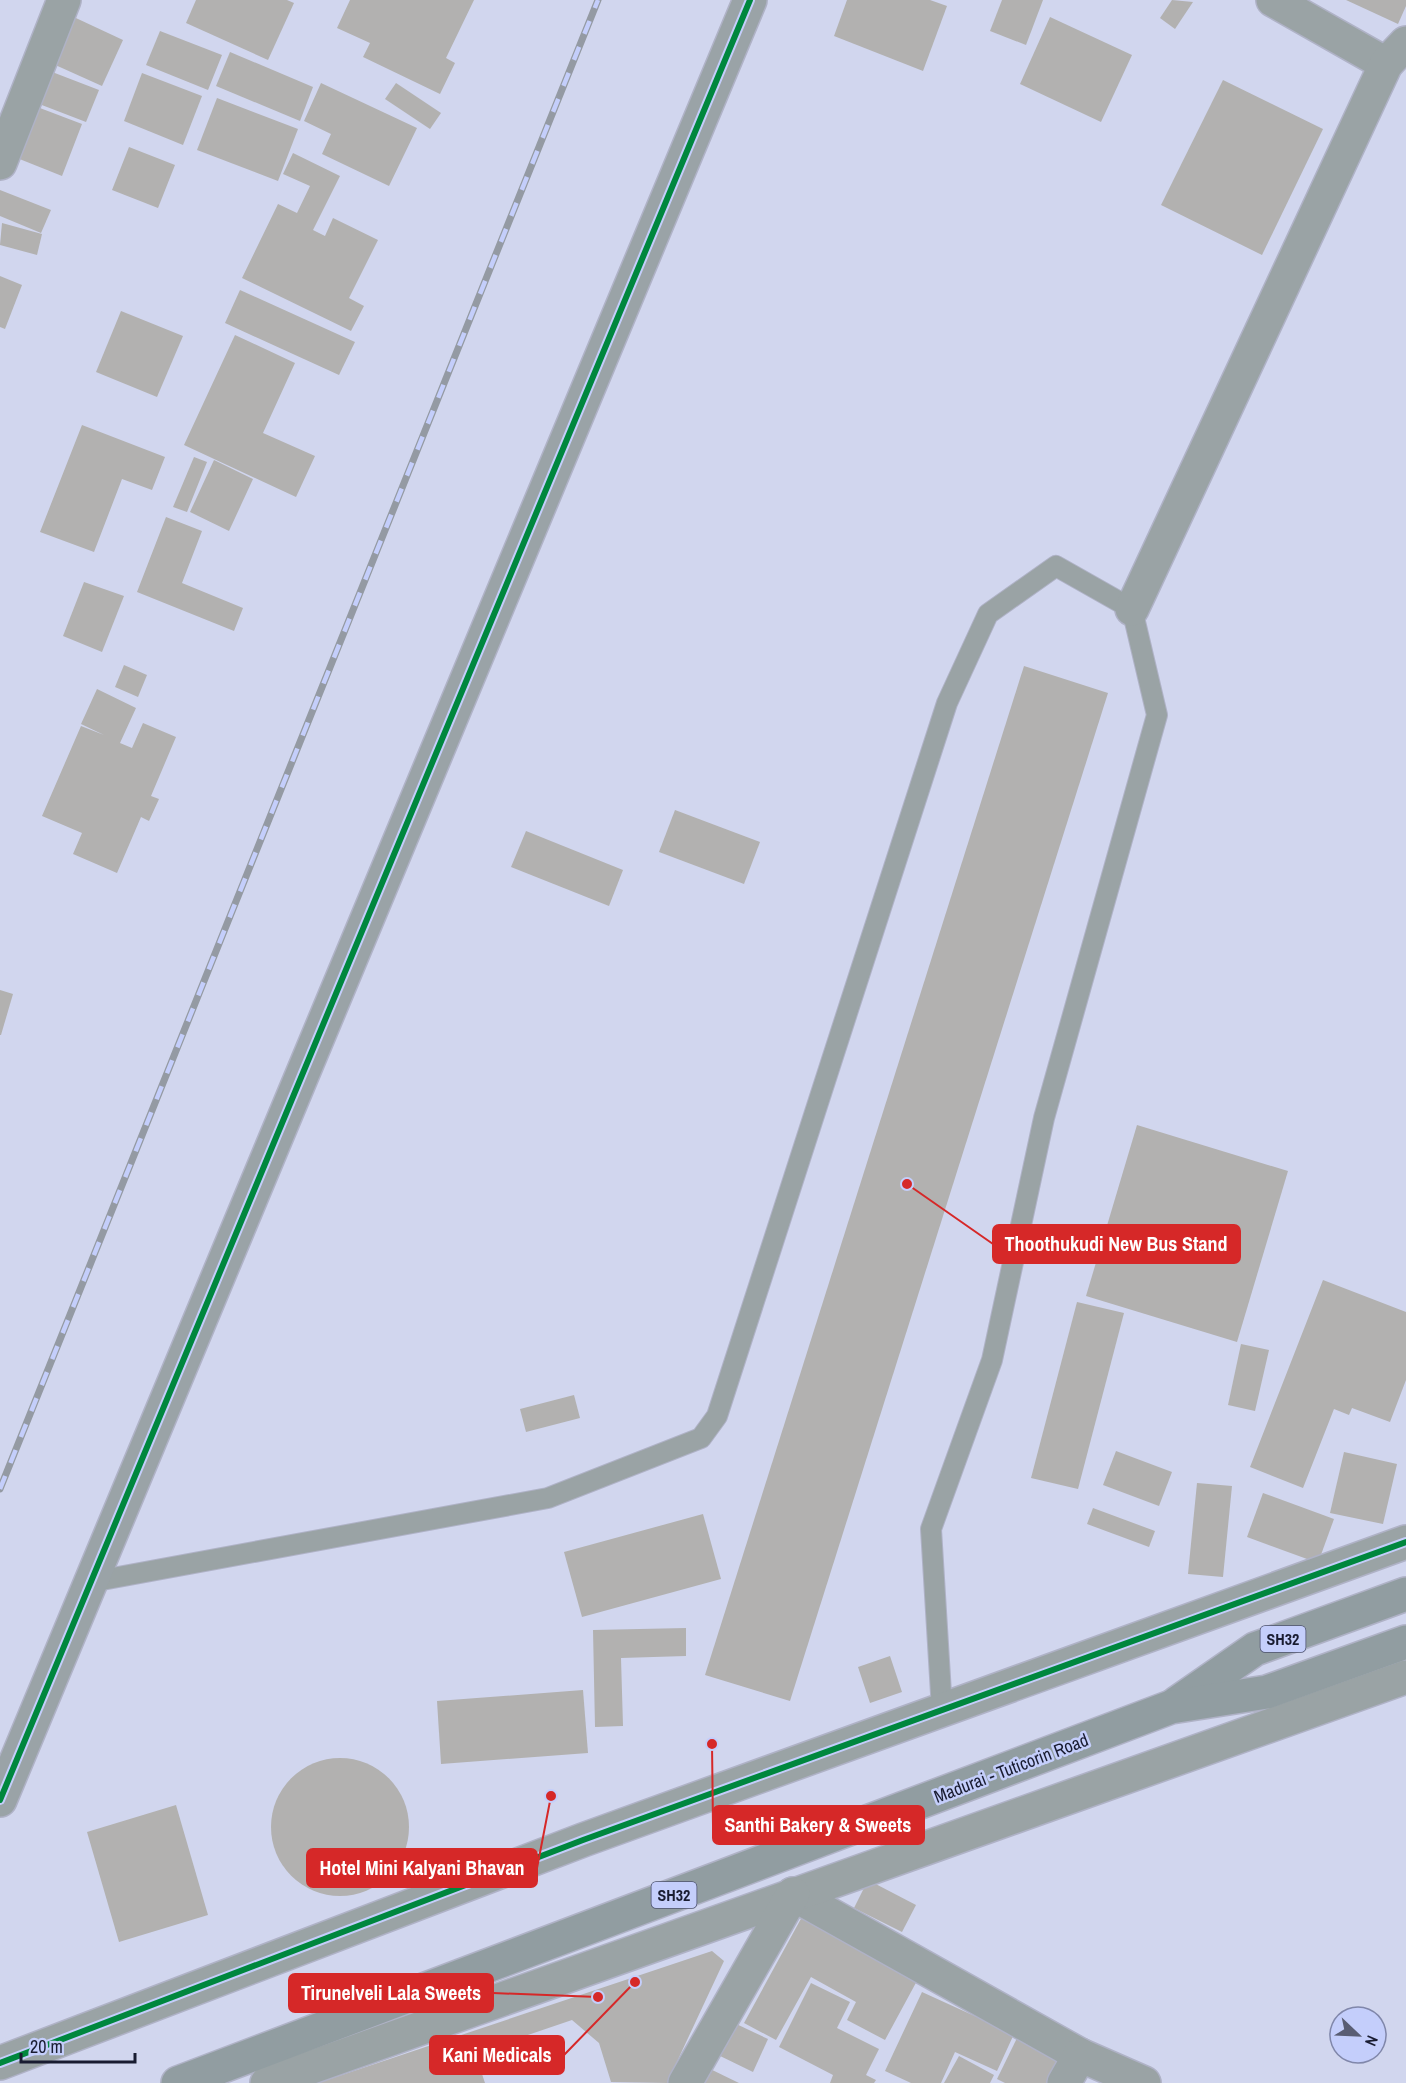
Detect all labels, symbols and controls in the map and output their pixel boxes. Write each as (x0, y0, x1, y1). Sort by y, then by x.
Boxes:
callout: Thoothukudi New Bus Stand (993, 1225, 1240, 1263)
text: Thoothukudi New Bus Stand (1004, 1230, 1228, 1257)
road number: SH32 (1260, 1626, 1306, 1652)
street label: Madurai - Tuticorin Road (930, 1727, 1092, 1809)
callout: Santhi Bakery & Sweets (713, 1806, 924, 1844)
text: Santhi Bakery & Sweets (725, 1811, 911, 1838)
callout: Hotel Mini Kalyani Bhavan (307, 1849, 537, 1887)
text: Hotel Mini Kalyani Bhavan (319, 1854, 525, 1881)
road number: SH32 (652, 1882, 696, 1908)
callout: Tirunelveli Lala Sweets (289, 1974, 493, 2012)
text: Tirunelveli Lala Sweets (301, 1979, 481, 2006)
north arrow (1328, 2005, 1388, 2065)
scale bar (21, 2026, 135, 2064)
text: N (1360, 2032, 1384, 2050)
text: 20 m (30, 2034, 63, 2059)
callout: Kani Medicals (430, 2036, 564, 2074)
text: Kani Medicals (442, 2041, 552, 2068)

